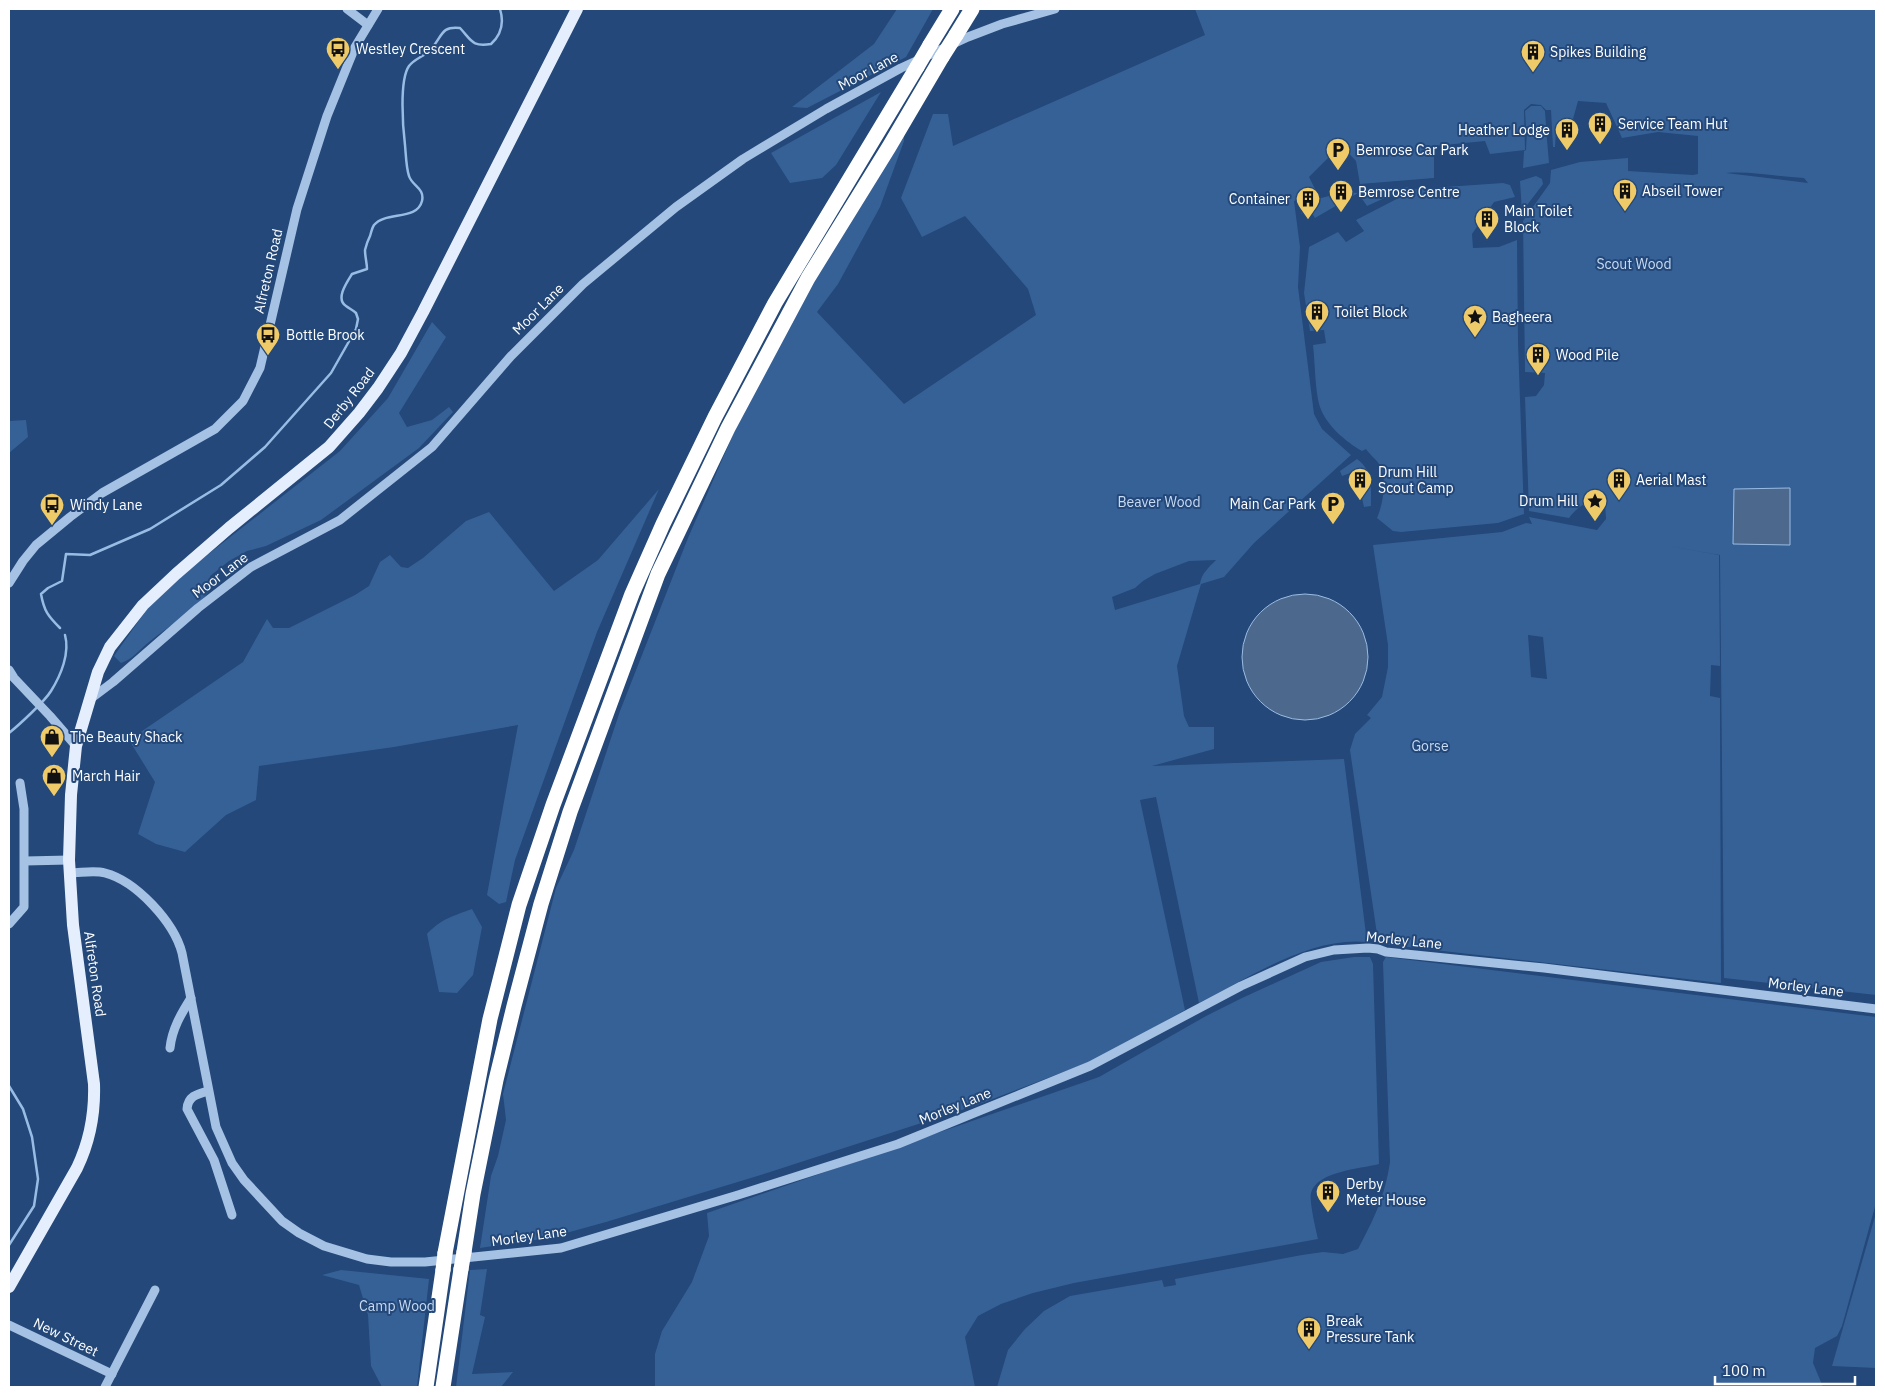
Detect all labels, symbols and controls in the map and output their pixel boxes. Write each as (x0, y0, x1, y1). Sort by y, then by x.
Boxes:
bus stop icon: Westley Crescent (325, 36, 351, 70)
building icon: Spikes Building (1520, 39, 1546, 73)
place label: Westley Crescent (356, 40, 465, 58)
place label: Spikes Building (1550, 43, 1647, 61)
street label: Moor Lane (835, 48, 901, 94)
building icon: Service Team Hut (1587, 111, 1613, 145)
place label: Service Team Hut (1618, 115, 1728, 133)
building icon: Heather Lodge (1554, 117, 1580, 151)
place label: Heather Lodge (1458, 121, 1550, 139)
parking icon: Bemrose Car Park (1325, 137, 1351, 171)
place label: Bemrose Car Park (1356, 141, 1469, 159)
building icon: Abseil Tower (1612, 178, 1638, 212)
building icon: Bemrose Centre (1328, 179, 1354, 213)
place label: Abseil Tower (1642, 182, 1723, 200)
place label: Bemrose Centre (1358, 183, 1460, 201)
building icon: Container (1295, 186, 1321, 220)
place label: Container (1229, 190, 1290, 208)
place label: Main Toilet Block (1504, 202, 1573, 236)
building icon: Main Toilet Block (1474, 206, 1500, 240)
street label: Alfreton Road (250, 227, 286, 315)
park label: Scout Wood (1596, 255, 1672, 273)
street label: Moor Lane (508, 279, 568, 339)
building icon: Toilet Block (1304, 299, 1330, 333)
place label: Toilet Block (1334, 303, 1408, 321)
place icon: Bagheera (1462, 304, 1488, 338)
place label: Bagheera (1492, 308, 1552, 326)
bus stop icon: Bottle Brook (255, 322, 281, 356)
place label: Bottle Brook (286, 326, 365, 344)
building icon: Wood Pile (1525, 342, 1551, 376)
place label: Wood Pile (1556, 346, 1619, 364)
street label: Derby Road (320, 364, 378, 432)
place label: Drum Hill Scout Camp (1378, 463, 1454, 497)
building icon: Drum Hill Scout Camp (1347, 467, 1373, 501)
building icon: Aerial Mast (1606, 467, 1632, 501)
place label: Aerial Mast (1636, 471, 1706, 489)
place icon: Drum Hill (1582, 488, 1608, 522)
parking icon: Main Car Park (1320, 491, 1346, 525)
bus stop icon: Windy Lane (39, 492, 65, 526)
place label: Drum Hill (1519, 492, 1578, 510)
park label: Beaver Wood (1117, 493, 1201, 511)
place label: Main Car Park (1229, 495, 1317, 513)
place label: Windy Lane (70, 496, 143, 514)
street label: Moor Lane (188, 548, 252, 602)
shop icon: The Beauty Shack (39, 724, 65, 758)
place label: The Beauty Shack (70, 728, 183, 746)
park label: Gorse (1411, 737, 1449, 755)
shop icon: March Hair (41, 763, 67, 797)
place label: March Hair (72, 767, 140, 785)
street label: Morley Lane (1365, 927, 1443, 953)
street label: Alfreton Road (80, 930, 110, 1018)
street label: Morley Lane (1767, 973, 1845, 1001)
street label: Morley Lane (916, 1083, 994, 1129)
place label: Derby Meter House (1346, 1175, 1427, 1209)
building icon: Derby Meter House (1315, 1179, 1341, 1213)
street label: Morley Lane (490, 1222, 568, 1250)
park label: Camp Wood (359, 1297, 435, 1315)
place label: Break Pressure Tank (1326, 1312, 1415, 1346)
street label: New Street (31, 1314, 101, 1360)
building icon: Break Pressure Tank (1296, 1316, 1322, 1350)
scale bar (1715, 1354, 1855, 1386)
text: 100 m (1722, 1361, 1766, 1380)

